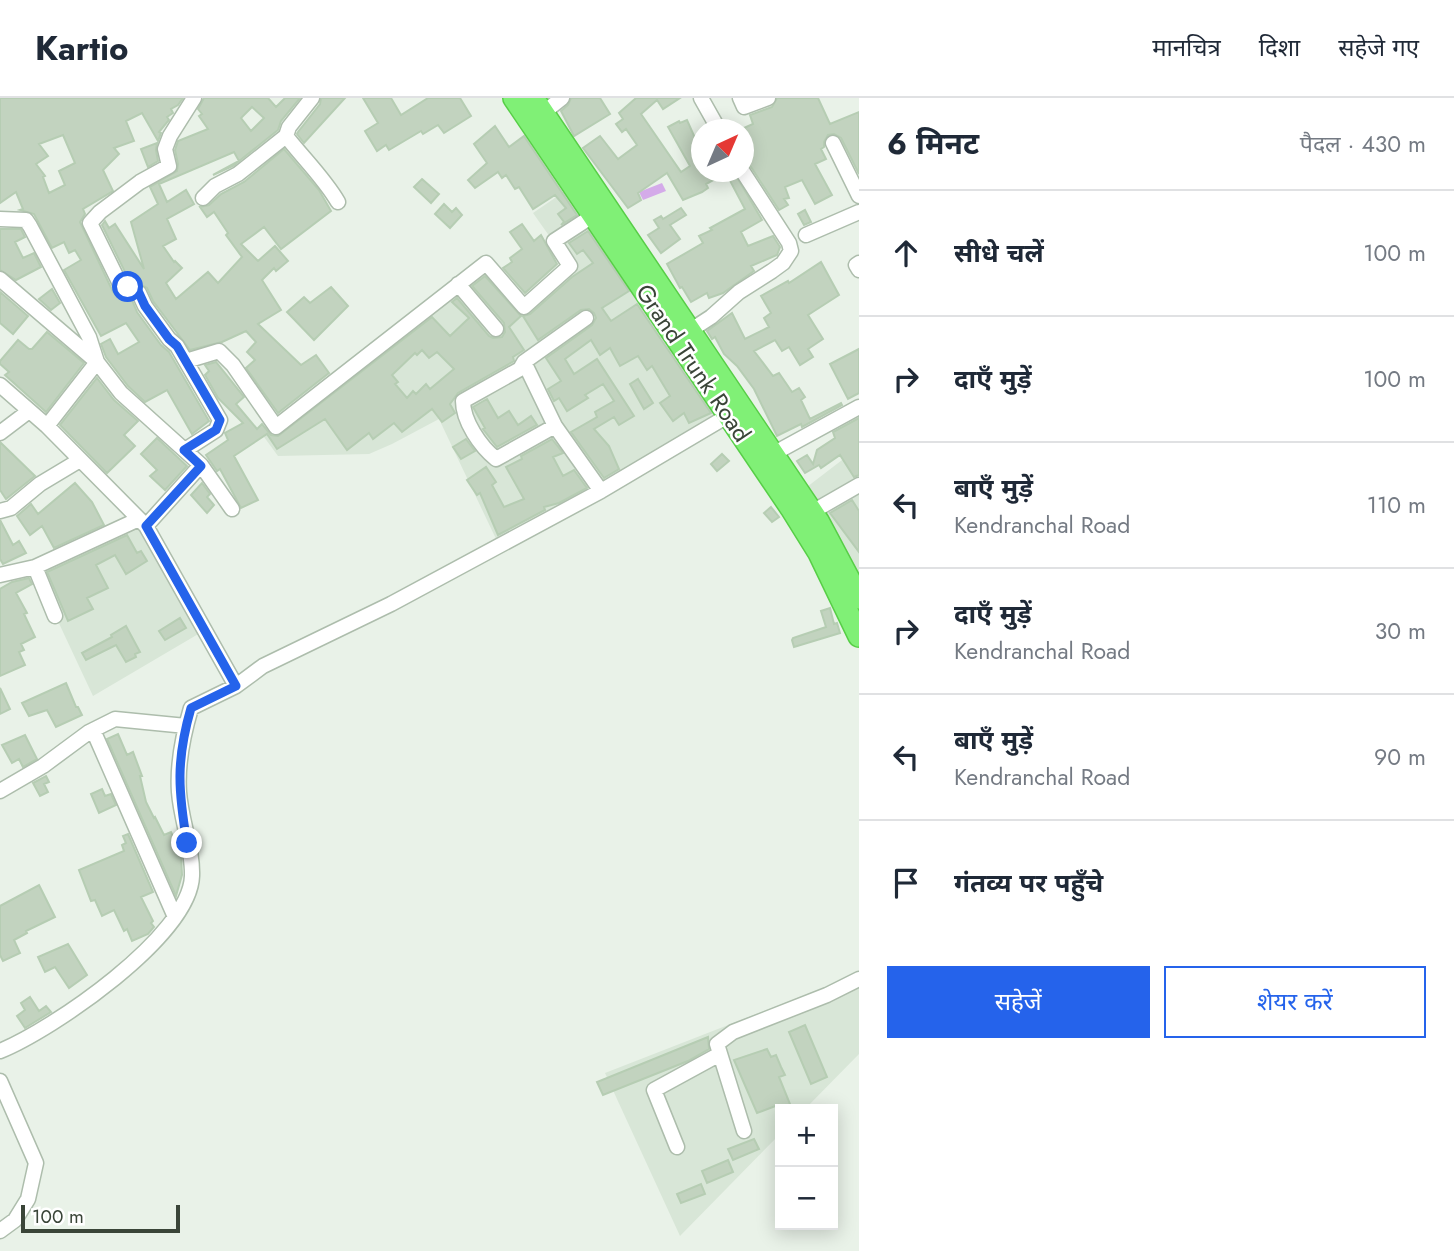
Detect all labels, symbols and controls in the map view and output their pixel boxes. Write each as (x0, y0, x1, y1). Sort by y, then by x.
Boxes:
text: Kartio (35, 25, 129, 72)
text: मानचित्र (1152, 30, 1221, 65)
text: दिशा (1259, 30, 1300, 65)
text: सहेजे गए (1338, 30, 1419, 65)
north arrow (691, 119, 754, 182)
text: 6 मिनट (887, 122, 979, 165)
text: पैदल · 430 m (1300, 127, 1426, 161)
icon: ahead (887, 234, 925, 272)
text: सीधे चलें (954, 234, 1044, 272)
text: 100 m (1363, 236, 1426, 270)
route start (112, 271, 143, 302)
street label: Grand Trunk Road (627, 277, 759, 449)
icon: right (887, 360, 925, 398)
text: दाएँ मुड़ें (954, 360, 1032, 398)
text: 100 m (1363, 362, 1426, 396)
text: बाएँ मुड़ें (954, 469, 1033, 507)
icon: left (887, 486, 925, 524)
text: 110 m (1367, 488, 1426, 522)
text: Kendranchal Road (954, 508, 1130, 542)
text: दाएँ मुड़ें (954, 595, 1032, 633)
icon: right (887, 612, 925, 650)
text: 30 m (1375, 614, 1426, 648)
text: Kendranchal Road (954, 634, 1130, 668)
text: बाएँ मुड़ें (954, 721, 1033, 759)
icon: left (887, 738, 925, 776)
text: 90 m (1374, 740, 1426, 774)
text: Kendranchal Road (954, 760, 1130, 794)
route end (171, 827, 202, 858)
icon: arrive (887, 864, 925, 902)
text: गंतव्य पर पहुँचे (954, 864, 1103, 902)
button: सहेजें (887, 966, 1150, 1038)
button: शेयर करें (1164, 966, 1426, 1038)
map controls (775, 1104, 838, 1230)
button: + (775, 1104, 838, 1167)
button: − (775, 1167, 838, 1230)
scale bar (21, 1202, 180, 1234)
text: 100 m (32, 1203, 84, 1230)

